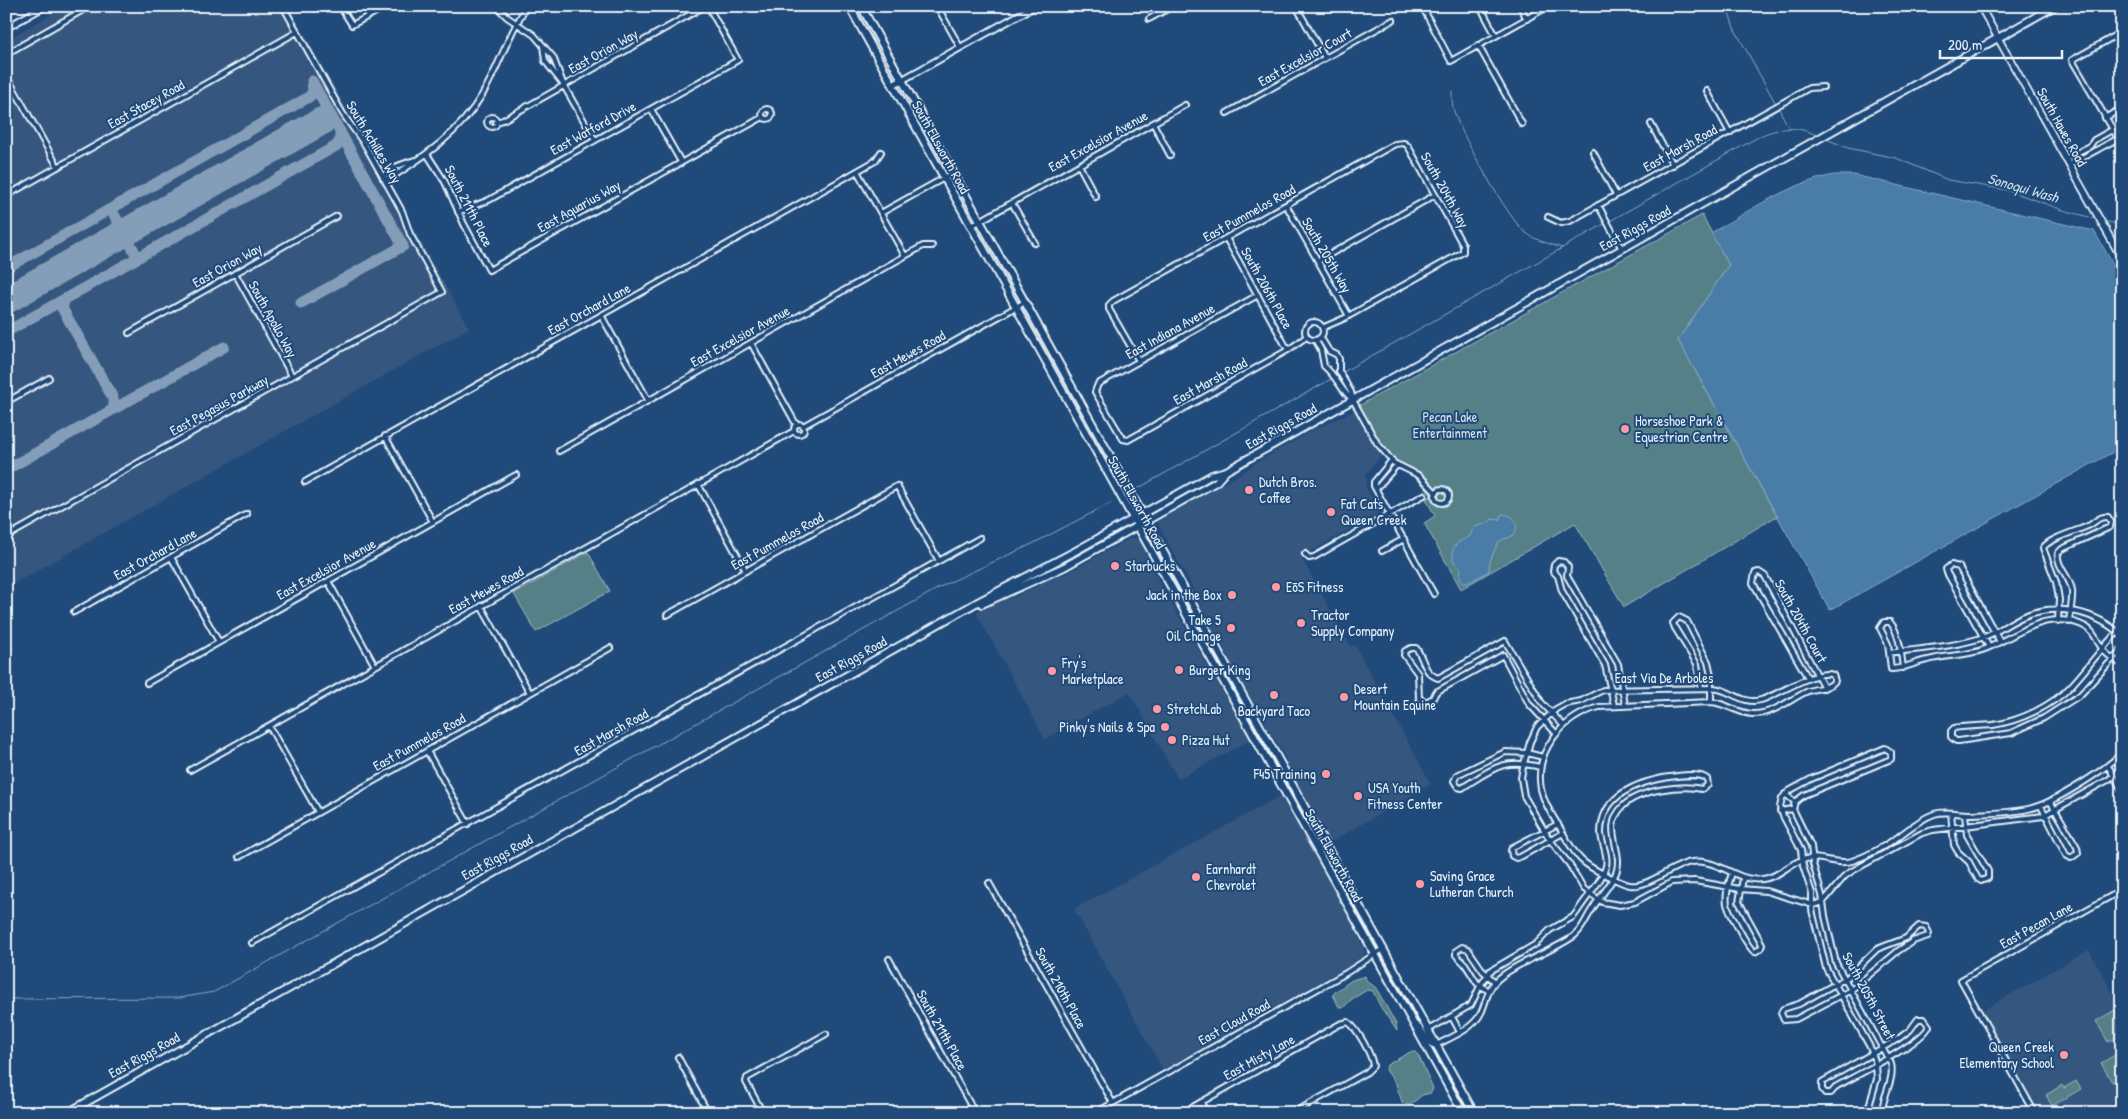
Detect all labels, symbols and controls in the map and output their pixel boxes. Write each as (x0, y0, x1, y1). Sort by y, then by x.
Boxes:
street label: East Excelsior Court (1255, 23, 1355, 90)
street label: East Orion Way (565, 24, 641, 78)
scale bar (1940, 28, 2063, 60)
text: 200 m (1948, 34, 1982, 55)
street label: East Stacey Road (104, 74, 188, 133)
street label: South Hawes Road (2033, 84, 2092, 170)
street label: East Watford Drive (547, 96, 639, 159)
street label: South Achilles Way (341, 97, 407, 187)
street label: South Ellsworth Road (908, 97, 975, 197)
street label: East Excelsior Avenue (1045, 105, 1151, 176)
street label: East Marsh Road (1639, 119, 1721, 176)
street label: South 204th Way (1416, 149, 1474, 231)
street label: South 211th Place (441, 162, 498, 250)
water label: Sonoqui Wash (1985, 167, 2063, 208)
street label: East Aquarius Way (534, 175, 624, 237)
street label: East Pummelos Road (1199, 179, 1299, 246)
street label: East Riggs Road (1596, 200, 1675, 256)
street label: South 205th Way (1297, 214, 1357, 297)
street label: East Orion Way (189, 238, 265, 292)
street label: South 206th Place (1237, 243, 1298, 332)
street label: South Apollo Way (244, 277, 302, 361)
street label: East Orchard Lane (544, 278, 634, 339)
street label: East Indiana Avenue (1122, 298, 1218, 363)
street label: East Excelsior Avenue (687, 300, 793, 371)
street label: East Mewes Road (867, 325, 949, 382)
street label: East Marsh Road (1169, 352, 1251, 409)
street label: East Pegasus Parkway (166, 370, 272, 440)
street label: East Riggs Road (1242, 398, 1321, 454)
park label: Pecan Lake Entertainment (1413, 407, 1487, 442)
place label: Horseshoe Park & Equestrian Centre (1635, 411, 1728, 447)
marker: Horseshoe Park & Equestrian Centre (1619, 423, 1631, 435)
street label: South Ellsworth Road (1104, 452, 1171, 552)
place label: Dutch Bros. Coffee (1259, 472, 1317, 507)
marker: Dutch Bros. Coffee (1243, 484, 1255, 496)
place label: Fat Cats Queen Creek (1340, 494, 1407, 529)
marker: Fat Cats Queen Creek (1325, 506, 1337, 518)
street label: East Pummelos Road (727, 507, 827, 574)
street label: East Orchard Lane (110, 523, 200, 584)
street label: East Excelsior Avenue (273, 533, 379, 604)
place label: Starbucks (1125, 556, 1175, 575)
marker: Starbucks (1109, 560, 1121, 572)
street label: East Mewes Road (445, 561, 527, 618)
street label: South 204th Court (1771, 576, 1832, 666)
place label: EōS Fitness (1286, 577, 1343, 596)
marker: EōS Fitness (1270, 581, 1282, 593)
place label: Jack in the Box (1146, 585, 1222, 604)
marker: Jack in the Box (1226, 589, 1238, 601)
place label: Tractor Supply Company (1311, 605, 1395, 641)
place label: Take 5 Oil Change (1166, 610, 1221, 646)
marker: Tractor Supply Company (1295, 617, 1307, 629)
marker: Take 5 Oil Change (1225, 622, 1237, 634)
street label: East Riggs Road (812, 631, 891, 687)
place label: Fry's Marketplace (1061, 653, 1124, 689)
place label: Burger King (1189, 660, 1251, 680)
marker: Burger King (1173, 664, 1185, 676)
marker: Fry's Marketplace (1046, 665, 1058, 677)
street label: East Via De Arboles (1615, 668, 1713, 687)
place label: Desert Mountain Equine (1354, 679, 1437, 715)
marker: Backyard Taco (1268, 689, 1280, 701)
marker: Desert Mountain Equine (1338, 691, 1350, 703)
place label: StretchLab (1167, 699, 1222, 718)
place label: Backyard Taco (1238, 701, 1311, 721)
street label: East Marsh Road (570, 703, 652, 760)
marker: StretchLab (1151, 703, 1163, 715)
street label: East Pummelos Road (369, 708, 469, 775)
place label: Pinky's Nails & Spa (1059, 717, 1156, 737)
marker: Pinky's Nails & Spa (1159, 721, 1171, 733)
place label: Pizza Hut (1182, 730, 1230, 749)
marker: Pizza Hut (1166, 734, 1178, 746)
place label: F45 Training (1253, 764, 1316, 784)
marker: F45 Training (1320, 768, 1332, 780)
place label: USA Youth Fitness Center (1367, 778, 1443, 813)
marker: USA Youth Fitness Center (1352, 790, 1364, 802)
street label: South Ellsworth Road (1301, 805, 1368, 905)
street label: East Riggs Road (458, 829, 537, 885)
place label: Earnhardt Chevrolet (1206, 859, 1257, 894)
place label: Saving Grace Lutheran Church (1430, 866, 1513, 901)
marker: Earnhardt Chevrolet (1190, 871, 1202, 883)
marker: Saving Grace Lutheran Church (1414, 878, 1426, 890)
street label: East Pecan Lane (1996, 897, 2076, 952)
street label: South 210th Place (1031, 944, 1092, 1032)
street label: South 205th Street (1838, 949, 1901, 1043)
street label: South 211th Place (913, 986, 973, 1074)
street label: East Cloud Road (1194, 994, 1274, 1049)
street label: East Riggs Road (105, 1027, 184, 1083)
street label: East Misty Lane (1220, 1029, 1299, 1085)
place label: Queen Creek Elementary School (1960, 1037, 2054, 1073)
marker: Queen Creek Elementary School (2058, 1049, 2070, 1061)

